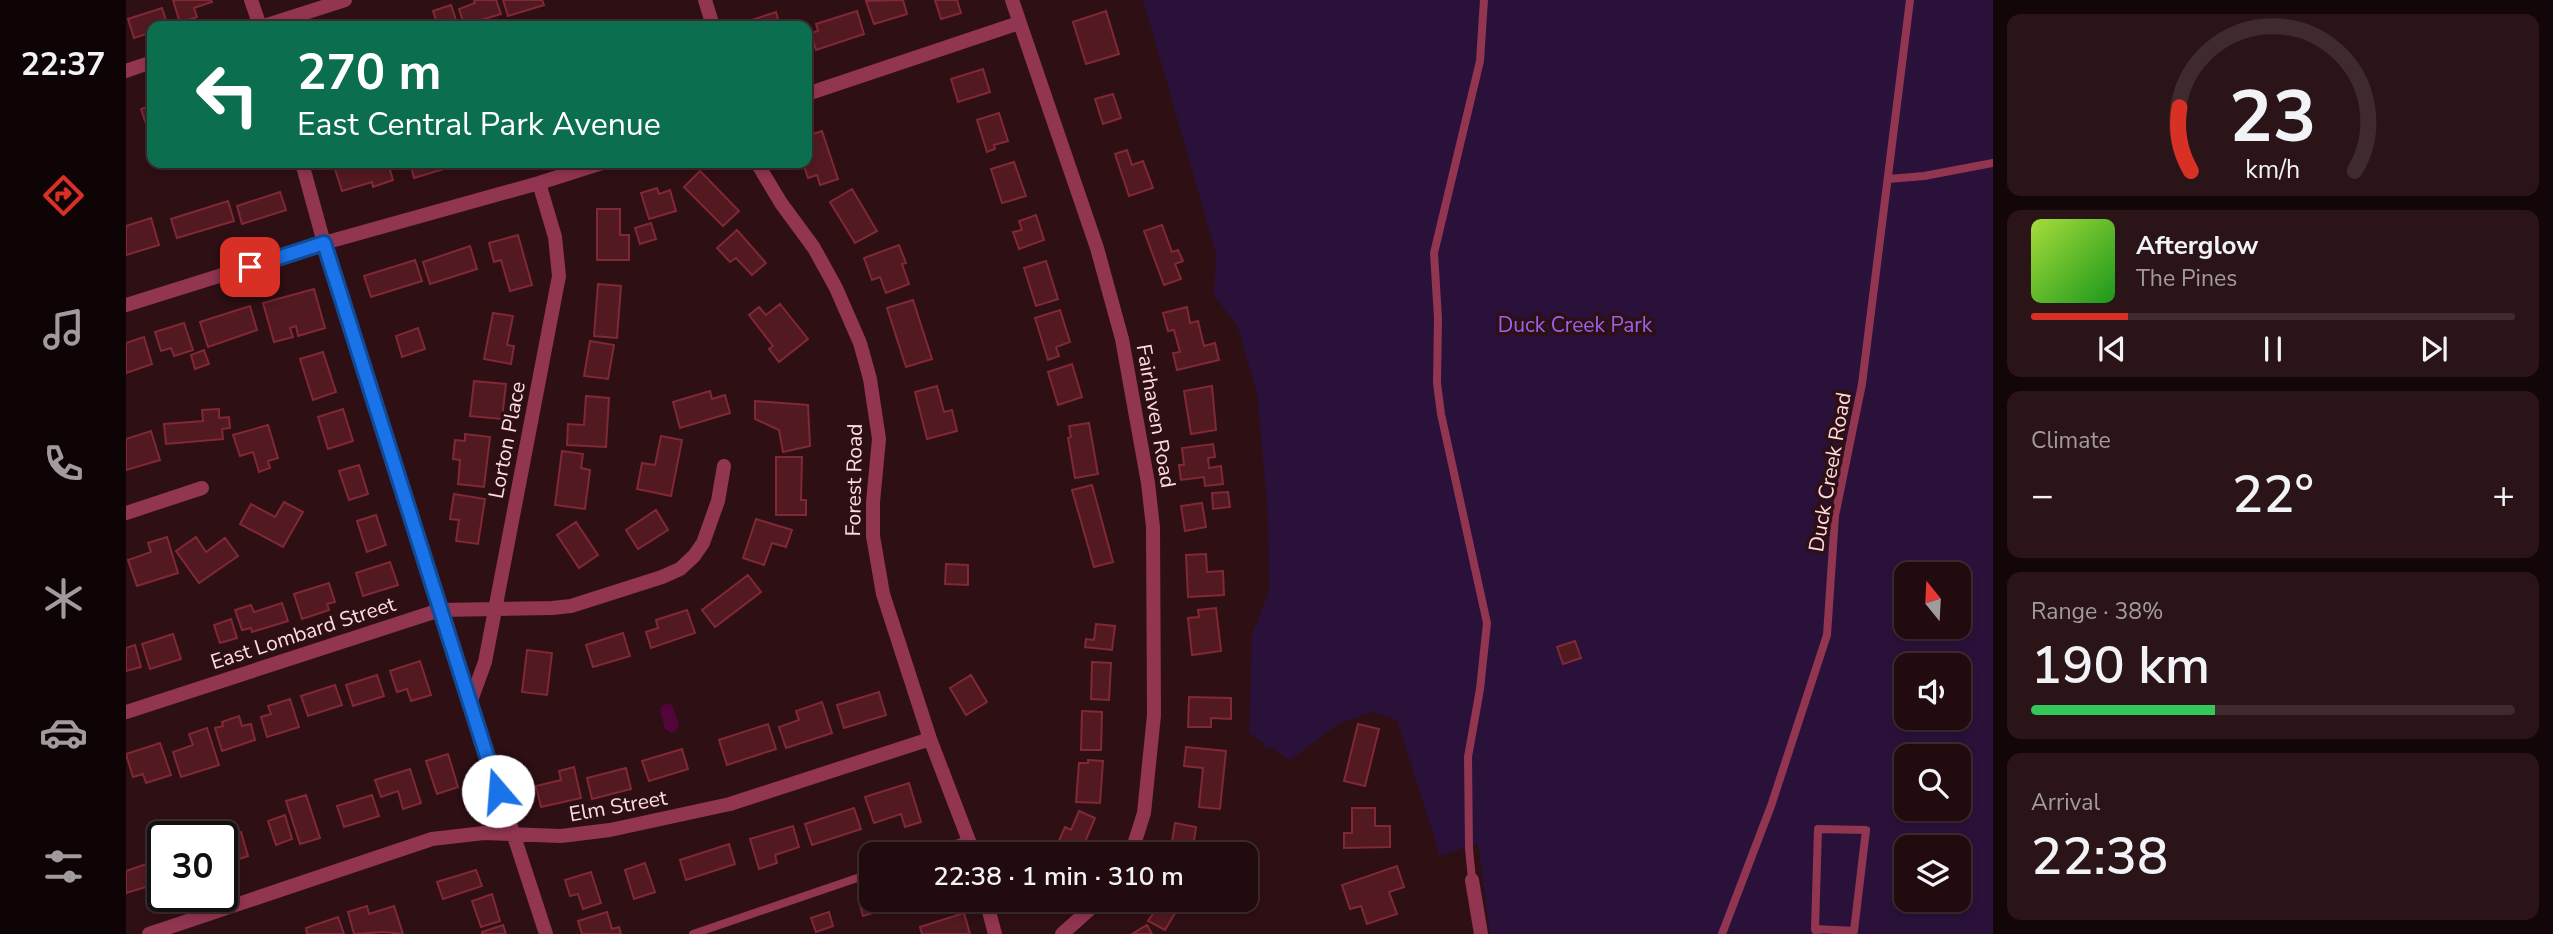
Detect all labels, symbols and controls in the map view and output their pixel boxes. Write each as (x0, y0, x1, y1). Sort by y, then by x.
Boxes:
text: 270 m (297, 39, 441, 106)
text: 22:37 (21, 43, 105, 86)
icon: left (182, 49, 273, 140)
text: 23 (2229, 67, 2317, 167)
text: East Central Park Avenue (297, 103, 661, 146)
text: km/h (2245, 153, 2301, 187)
icon: directions (39, 171, 88, 220)
text: Afterglow (2136, 228, 2259, 263)
pin (220, 237, 280, 297)
icon: arrive (231, 248, 269, 286)
text: The Pines (2136, 263, 2237, 294)
icon: music (39, 305, 88, 354)
park label: Duck Creek Park (1498, 311, 1653, 339)
icon: previous (2093, 330, 2131, 368)
icon: pause (2254, 330, 2292, 368)
icon: next (2415, 330, 2453, 368)
street label: Fairhaven Road (1130, 342, 1182, 490)
street label: Lorton Place (482, 379, 532, 501)
street label: Duck Creek Road (1802, 390, 1858, 554)
street label: Forest Road (839, 423, 869, 537)
text: Climate (2031, 425, 2111, 456)
icon: phone (39, 439, 88, 488)
text: 22° (2232, 459, 2314, 530)
text: − (2031, 470, 2054, 521)
text: + (2492, 470, 2515, 521)
north arrow (1894, 562, 1970, 639)
map controls (1894, 562, 1971, 912)
icon: climate (39, 574, 88, 623)
street label: East Lombard Street (207, 590, 400, 676)
text: Range · 38% (2031, 596, 2163, 627)
text: 190 km (2031, 630, 2210, 701)
button: sound (1894, 653, 1971, 730)
icon: car (39, 708, 88, 757)
button: search (1894, 744, 1971, 821)
position arrow (461, 754, 535, 828)
street label: Elm Street (567, 783, 670, 828)
text: Arrival (2031, 787, 2100, 818)
speed limit sign: 30 (147, 821, 238, 912)
text: 22:38 (2031, 821, 2168, 892)
button: layers (1894, 835, 1971, 912)
icon: filters (39, 842, 88, 891)
text: 22:38 · 1 min · 310 m (933, 859, 1184, 894)

